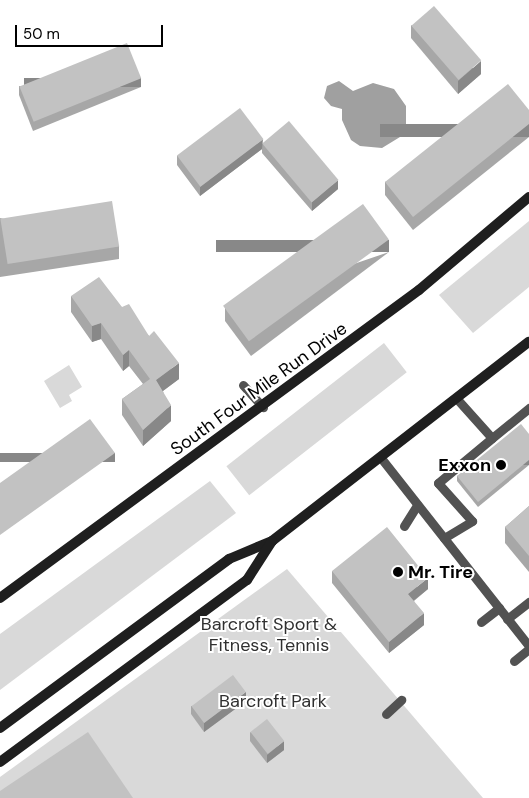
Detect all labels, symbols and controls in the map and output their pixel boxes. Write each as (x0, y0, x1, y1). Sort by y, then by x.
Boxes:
scale bar (18, 15, 165, 47)
text: 50 m (23, 24, 60, 44)
street label: South Four Mile Run Drive (167, 318, 351, 460)
place label: Exxon (438, 454, 491, 476)
marker: Exxon (495, 459, 507, 471)
place label: Mr. Tire (408, 561, 473, 583)
marker: Mr. Tire (392, 566, 404, 578)
park label: Barcroft Sport & Fitness, Tennis (201, 614, 337, 656)
park label: Barcroft Park (219, 690, 327, 712)

